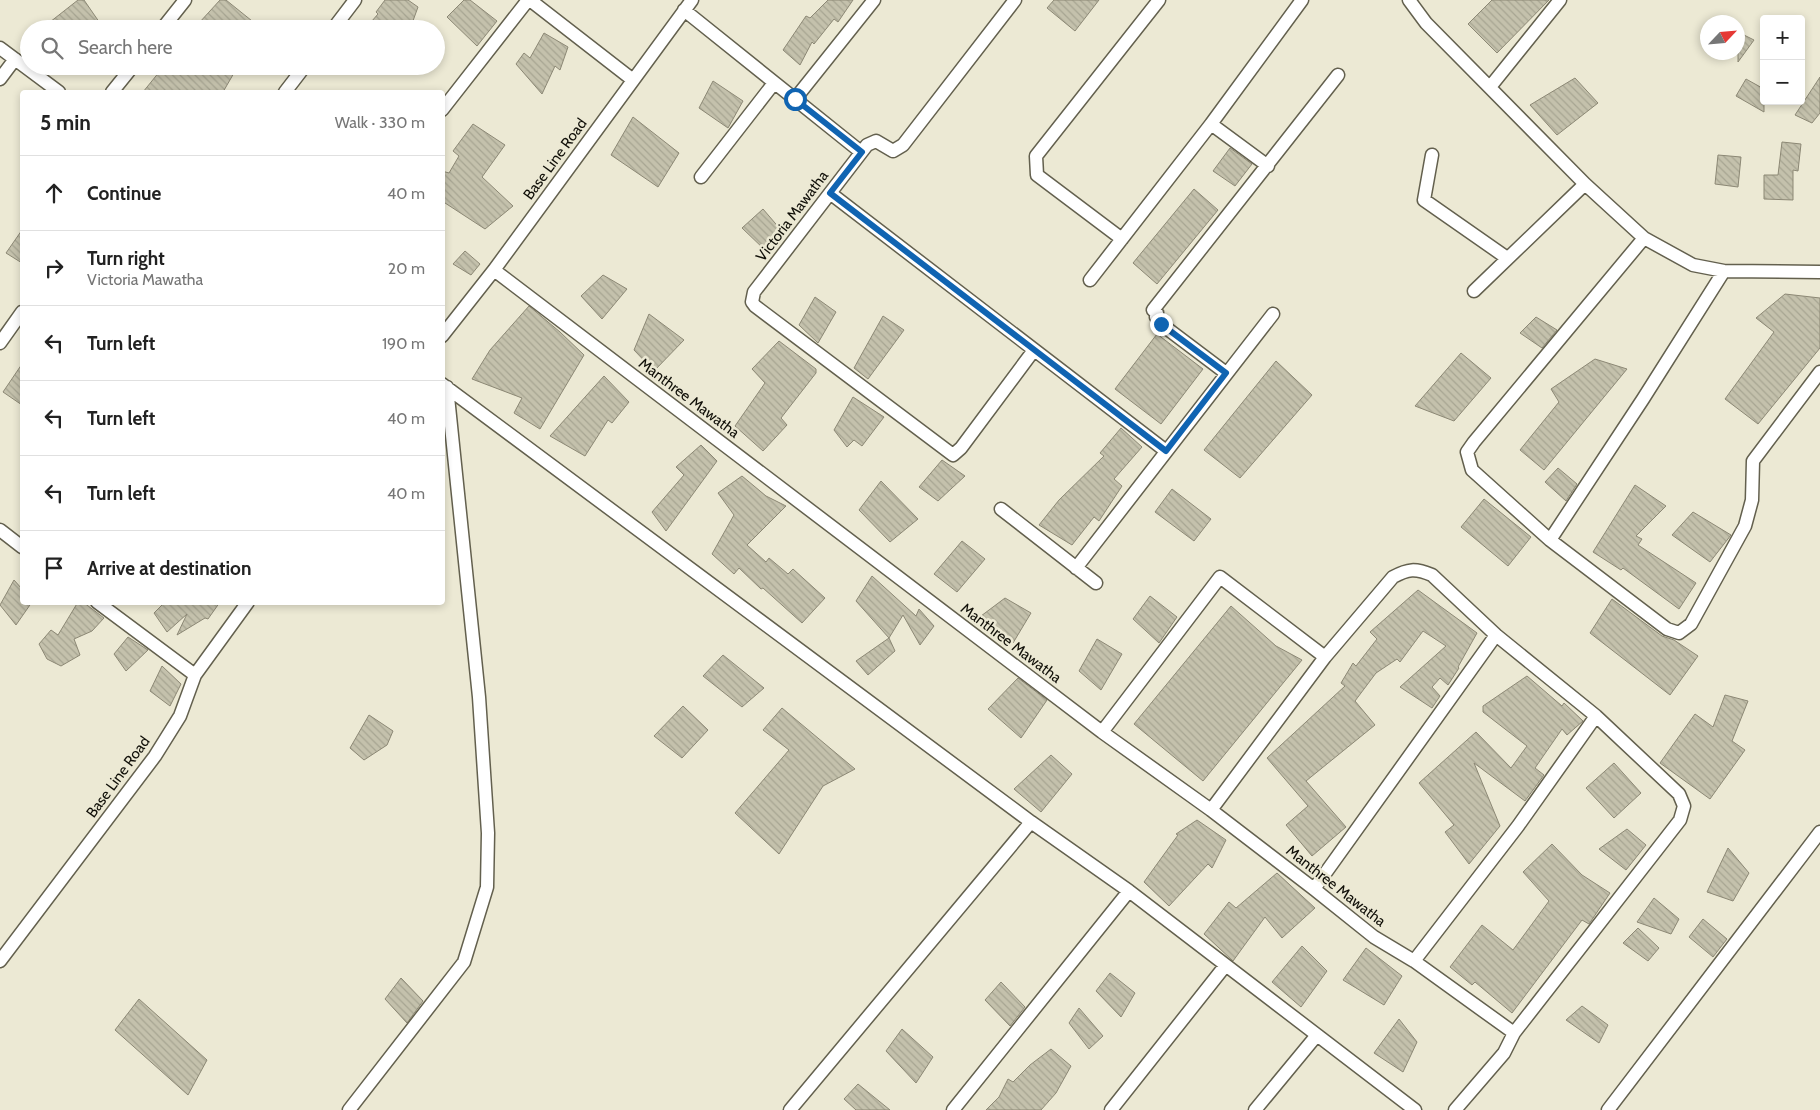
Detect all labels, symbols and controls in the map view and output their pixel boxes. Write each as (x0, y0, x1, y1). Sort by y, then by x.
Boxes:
north arrow (1700, 15, 1745, 60)
map controls (1760, 15, 1805, 105)
button: + (1760, 15, 1805, 60)
search box (20, 20, 445, 75)
icon: search (38, 34, 66, 62)
text: Search here (78, 36, 172, 59)
button: − (1760, 60, 1805, 105)
route start (784, 88, 807, 111)
text: 5 min (40, 110, 91, 135)
text: Walk · 330 m (335, 113, 425, 132)
street label: Base Line Road (519, 115, 591, 203)
street label: Victoria Mawatha (752, 166, 832, 265)
icon: ahead (40, 179, 68, 207)
text: Continue (87, 182, 161, 205)
text: 40 m (387, 184, 425, 203)
text: Turn right (87, 247, 165, 270)
icon: right (40, 254, 68, 282)
text: 20 m (388, 259, 425, 278)
text: Victoria Mawatha (87, 270, 203, 289)
route end (1150, 313, 1173, 336)
icon: left (40, 329, 68, 357)
text: Turn left (87, 332, 155, 355)
text: 190 m (382, 334, 425, 353)
street label: Manthree Mawatha (635, 354, 744, 442)
icon: left (40, 404, 68, 432)
text: Turn left (87, 407, 155, 430)
text: 40 m (387, 409, 425, 428)
icon: left (40, 479, 68, 507)
text: Turn left (87, 482, 155, 505)
text: 40 m (387, 484, 425, 503)
icon: arrive (40, 554, 68, 582)
text: Arrive at destination (87, 557, 251, 580)
street label: Manthree Mawatha (957, 599, 1066, 687)
street label: Base Line Road (82, 733, 154, 821)
street label: Manthree Mawatha (1283, 842, 1390, 931)

